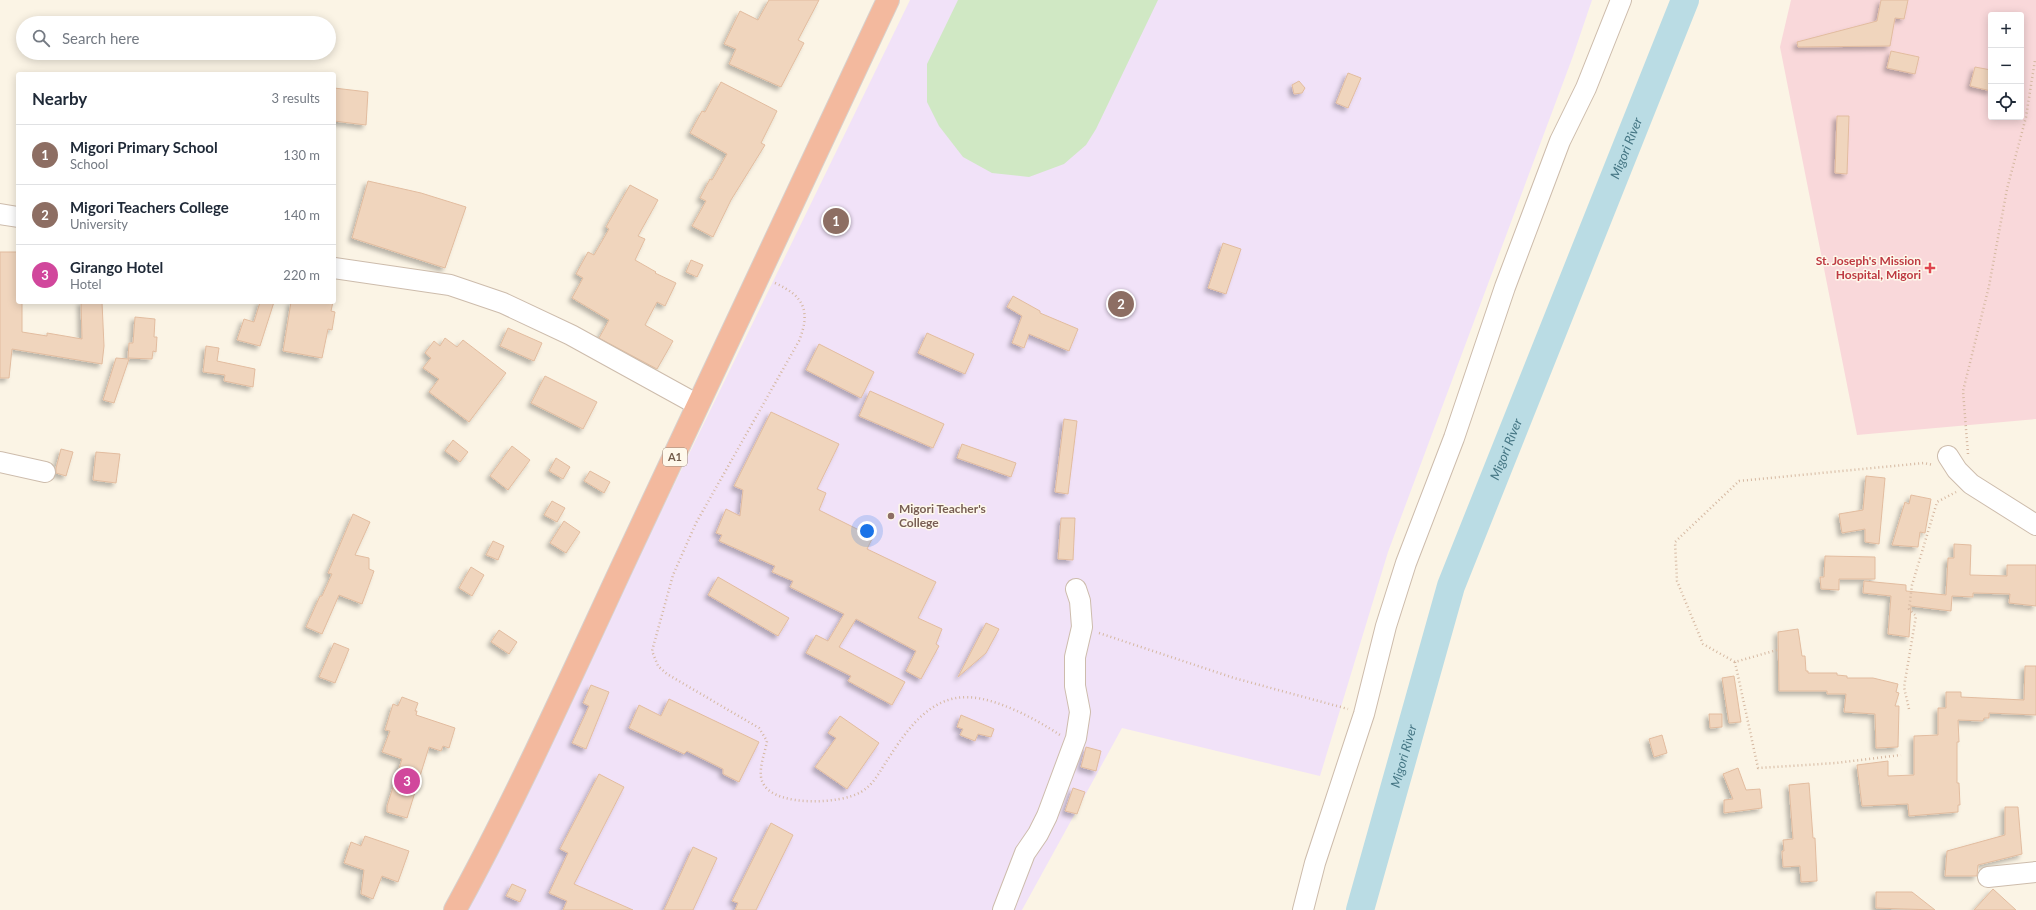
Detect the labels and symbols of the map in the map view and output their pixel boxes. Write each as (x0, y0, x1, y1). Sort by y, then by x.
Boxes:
water label: Migori River (1606, 115, 1645, 181)
pin: 1 (823, 206, 849, 236)
place label: St. Joseph's Mission Hospital, Migori (1816, 253, 1921, 282)
marker: St. Joseph's Mission Hospital, Migori (1924, 262, 1936, 274)
pin: 2 (1108, 289, 1134, 319)
water label: Migori River (1486, 415, 1525, 482)
road number: A1 (663, 448, 687, 466)
place label: Migori Teacher's College (899, 501, 986, 530)
marker: Migori Teacher's College (886, 511, 896, 521)
your location (857, 521, 877, 541)
water label: Migori River (1387, 722, 1420, 789)
pin: 3 (394, 766, 420, 796)

